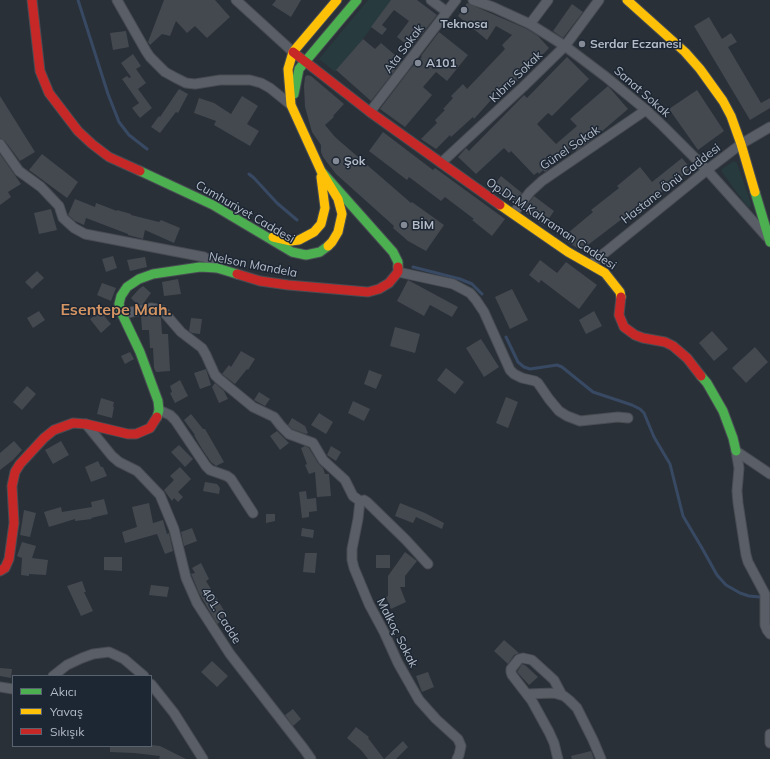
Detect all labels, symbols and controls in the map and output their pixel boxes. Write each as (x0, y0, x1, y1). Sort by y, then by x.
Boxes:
marker: Teknosa (459, 5, 469, 15)
place label: Teknosa (440, 17, 488, 31)
street label: Ata Sokak (381, 22, 427, 76)
place label: Serdar Eczanesi (590, 37, 682, 51)
marker: Serdar Eczanesi (577, 39, 587, 49)
street label: Kıbrıs Sokak (487, 48, 545, 106)
place label: A101 (426, 56, 457, 70)
marker: A101 (413, 58, 423, 68)
street label: Sanat Sokak (611, 64, 673, 120)
street label: Günel Sokak (537, 123, 603, 173)
street label: Hastane Önü Caddesi (619, 141, 723, 227)
place label: Şok (344, 154, 365, 168)
marker: Şok (331, 156, 341, 166)
street label: Op.Dr.M.Kahraman Caddesi (483, 175, 619, 273)
street label: Cumhuriyet Caddesi (193, 178, 297, 246)
place label: BİM (412, 218, 434, 232)
marker: BİM (399, 220, 409, 230)
street label: Nelson Mandela (208, 249, 298, 281)
district label: Esentepe Mah. (60, 300, 172, 320)
street label: 401. Cadde (198, 585, 244, 647)
street label: Malkoç Sokak (373, 596, 421, 670)
legend (12, 675, 152, 747)
text: Akıcı (50, 684, 77, 699)
text: Yavaş (50, 704, 83, 719)
text: Sıkışık (50, 724, 84, 739)

